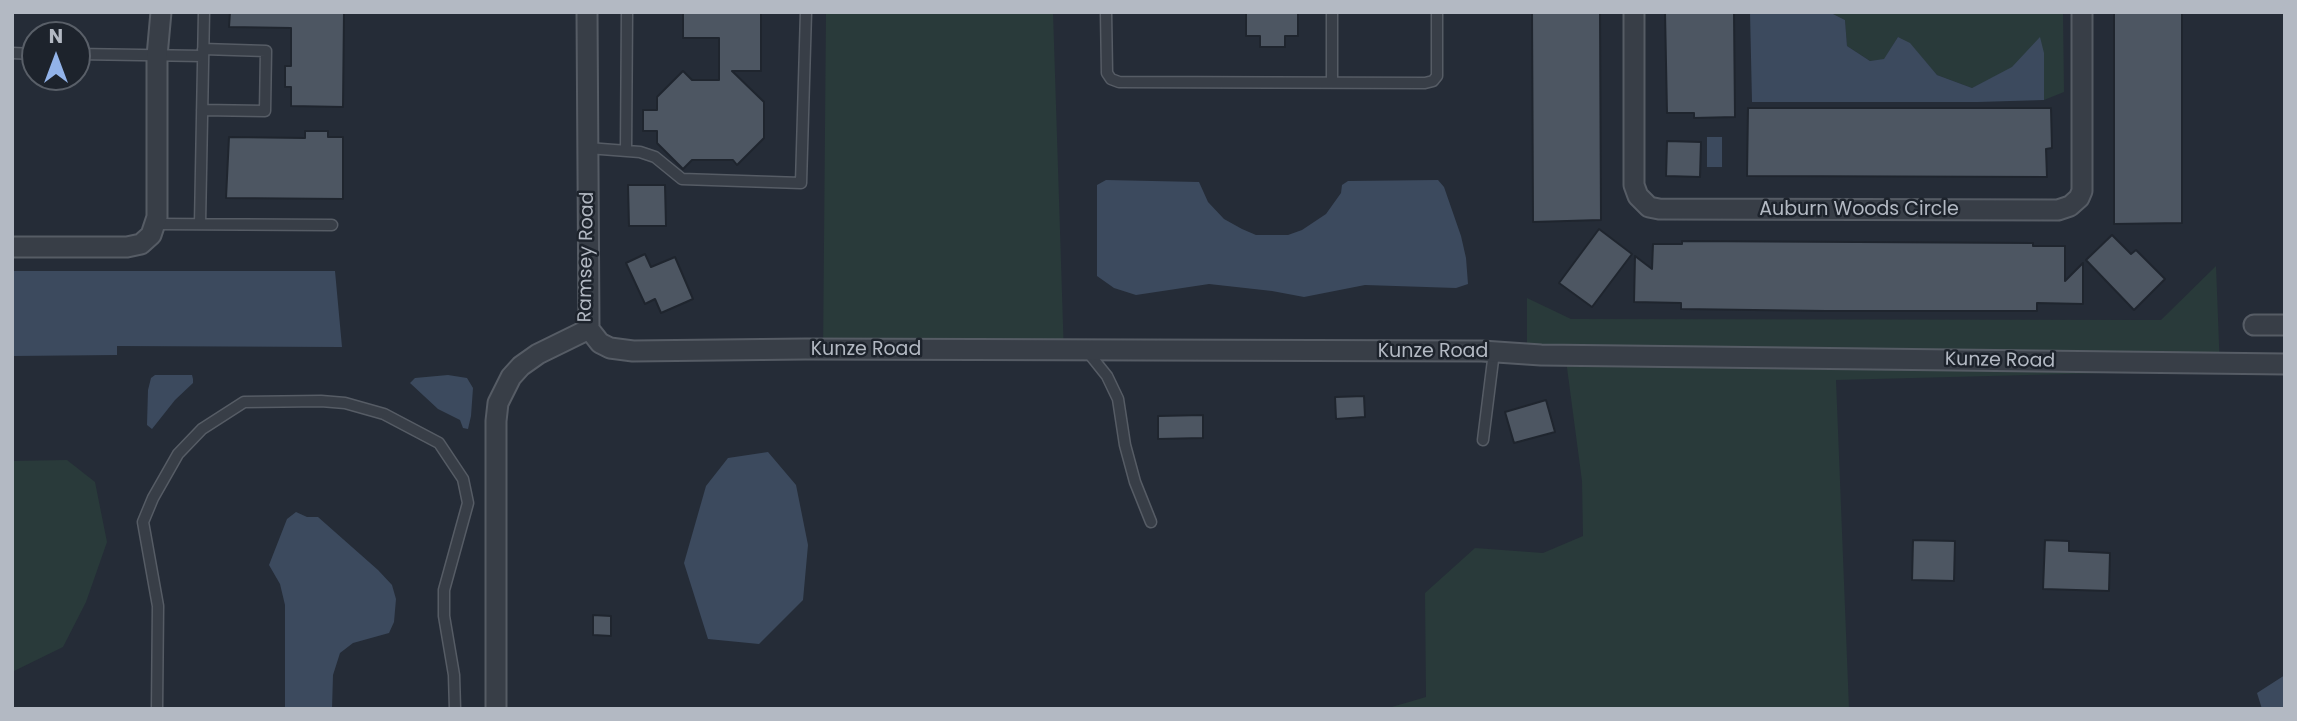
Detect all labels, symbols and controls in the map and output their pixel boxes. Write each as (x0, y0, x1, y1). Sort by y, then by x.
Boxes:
north arrow (21, 21, 91, 91)
text: N (49, 23, 63, 50)
street label: Ramsey Road (574, 191, 600, 323)
street label: Auburn Woods Circle (1759, 199, 1959, 221)
street label: Kunze Road (811, 339, 921, 361)
street label: Kunze Road (1378, 341, 1488, 363)
street label: Kunze Road (1945, 349, 2055, 373)

